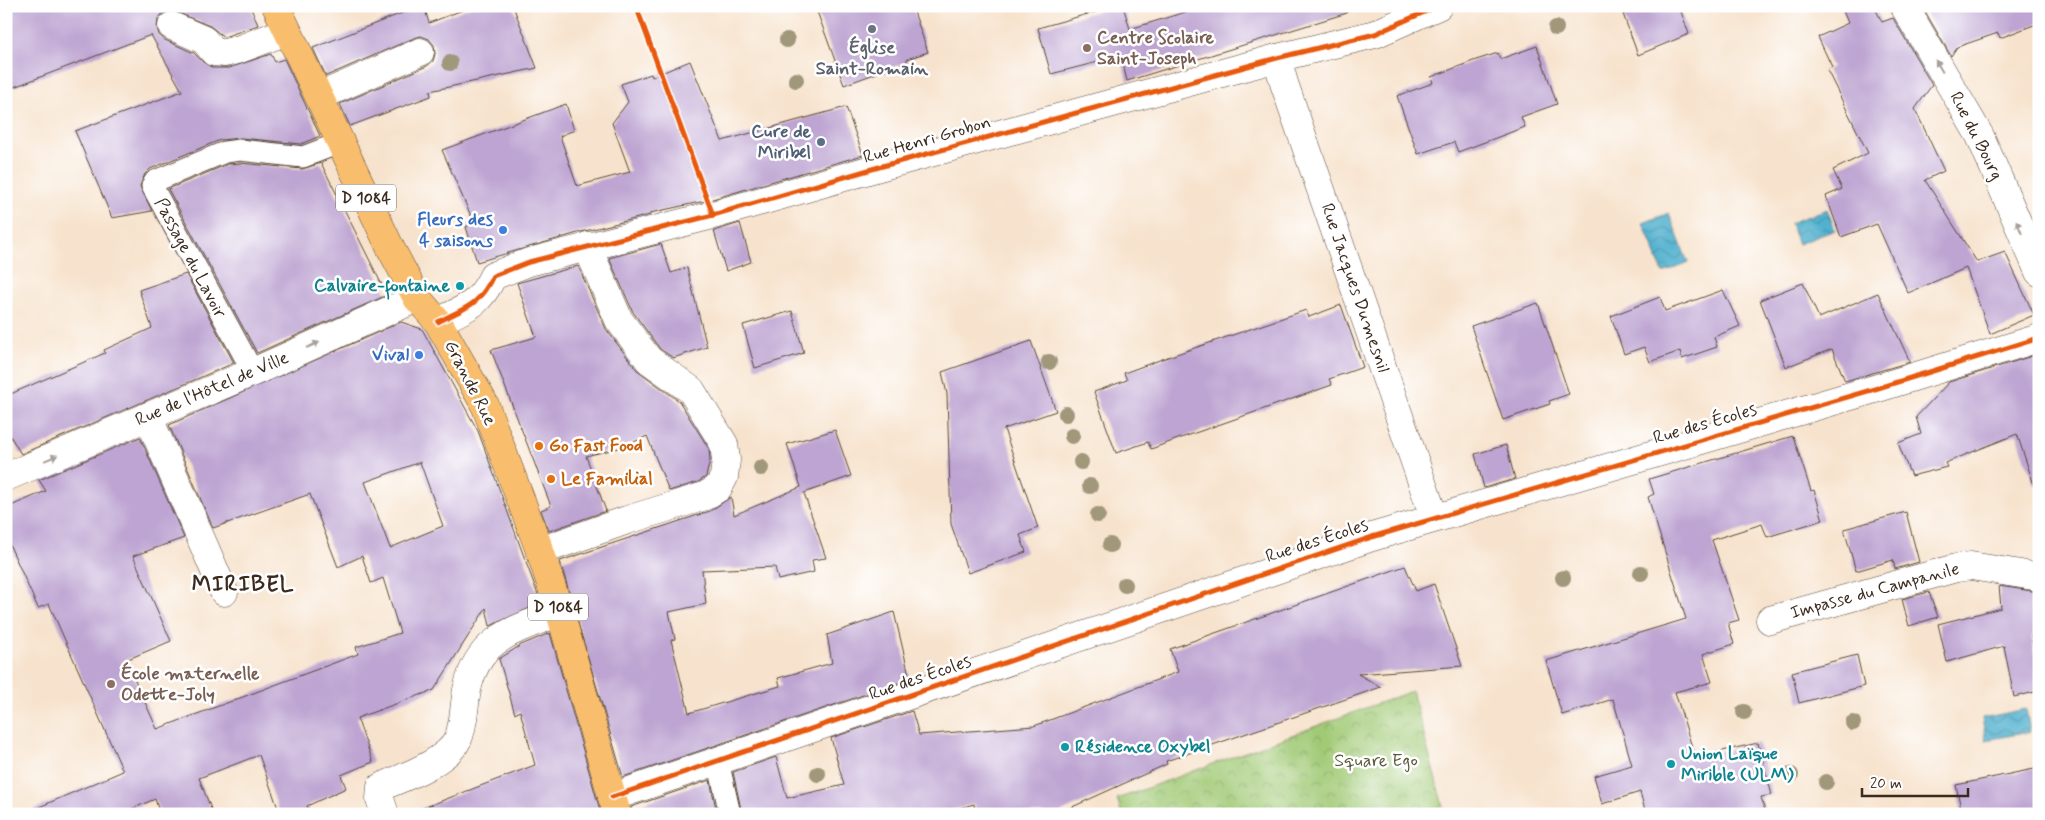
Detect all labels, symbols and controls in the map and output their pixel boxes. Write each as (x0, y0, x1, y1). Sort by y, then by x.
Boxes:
marker: Église Saint-Romain (866, 23, 878, 35)
place label: Centre Scolaire Saint-Joseph (1097, 26, 1215, 71)
place label: Église Saint-Romain (816, 35, 929, 81)
marker: Centre Scolaire Saint-Joseph (1081, 42, 1093, 54)
one-way arrow (1935, 60, 1944, 73)
street label: Rue du Bourg (1943, 88, 2009, 184)
street label: Rue Henri Grobon (860, 110, 994, 170)
place label: Cure de Miribel (751, 120, 812, 165)
marker: Cure de Miribel (815, 136, 827, 148)
road number: D 1084 (336, 184, 396, 212)
street label: Passage du Lavoir (148, 194, 232, 323)
street label: Rue Jacques Dumesnil (1315, 200, 1395, 376)
place label: Fleurs des 4 saisons (417, 208, 493, 253)
one-way arrow (2015, 220, 2023, 234)
marker: Fleurs des 4 saisons (497, 224, 509, 236)
place label: Calvaire-fontaine (314, 274, 451, 300)
marker: Calvaire-fontaine (454, 280, 466, 292)
street label: Grande Rue (438, 336, 502, 430)
one-way arrow (306, 341, 320, 349)
place label: Vival (372, 343, 409, 367)
street label: Rue de l'Hôtel de Ville (132, 346, 292, 432)
marker: Vival (413, 349, 425, 361)
street label: Rue des Écoles (1650, 398, 1760, 450)
place label: Go Fast Food (549, 434, 643, 458)
marker: Go Fast Food (533, 440, 545, 452)
one-way arrow (44, 454, 59, 462)
place label: Le Familial (561, 467, 653, 491)
marker: Le Familial (545, 473, 557, 485)
street label: Rue des Écoles (1262, 513, 1372, 569)
street label: Impasse du Campanile (1788, 557, 1962, 625)
district label: MIRIBEL (192, 571, 294, 599)
road number: D 1084 (528, 594, 588, 620)
street label: Rue des Écoles (866, 649, 974, 707)
place label: École maternelle Odette-Joly (121, 661, 260, 707)
marker: École maternelle Odette-Joly (105, 678, 117, 690)
place label: Résidence Oxybel (1075, 735, 1210, 759)
marker: Résidence Oxybel (1059, 741, 1071, 753)
place label: Union Laïque Mirible (ULM) (1681, 742, 1794, 787)
park label: Square Ego (1334, 749, 1418, 773)
marker: Union Laïque Mirible (ULM) (1665, 758, 1677, 770)
scale bar (1862, 765, 1969, 797)
text: 20 m (1870, 774, 1902, 794)

